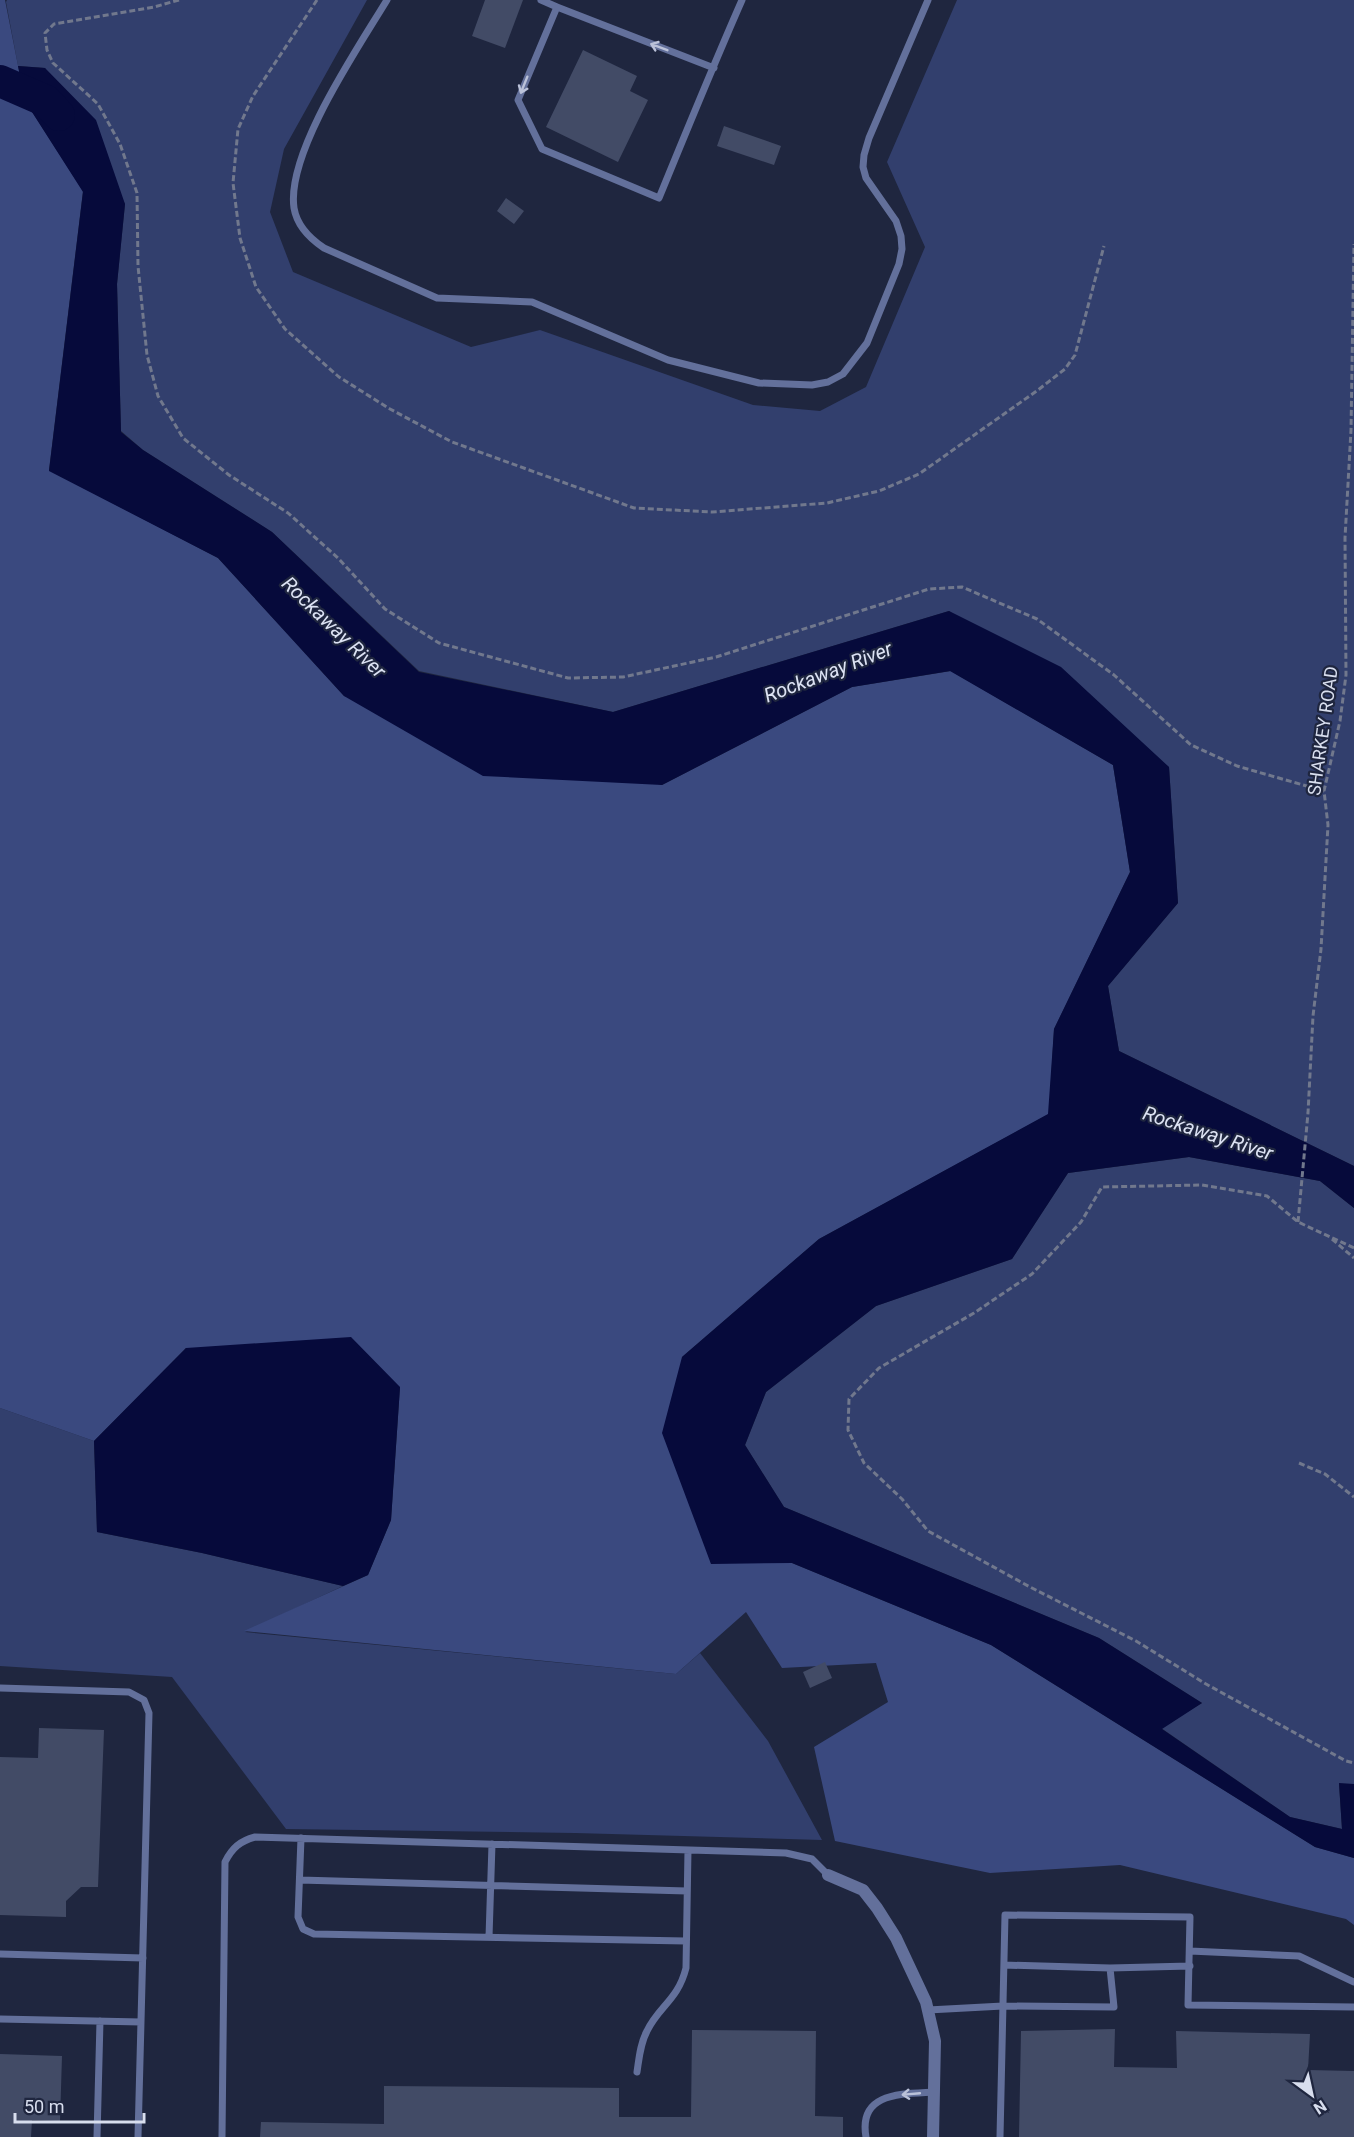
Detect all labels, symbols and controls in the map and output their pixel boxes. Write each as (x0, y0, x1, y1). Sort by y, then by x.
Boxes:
one-way arrow (650, 40, 669, 51)
one-way arrow (518, 76, 529, 94)
water label: Rockaway River (277, 571, 392, 684)
water label: Rockaway River (760, 636, 897, 707)
street label: SHARKEY ROAD (1303, 665, 1342, 797)
water label: Rockaway River (1140, 1101, 1277, 1166)
north arrow (1282, 2065, 1342, 2125)
scale bar (15, 2086, 144, 2124)
one-way arrow (902, 2088, 922, 2099)
text: 50 m (24, 2096, 64, 2117)
text: N (1310, 2096, 1330, 2118)

